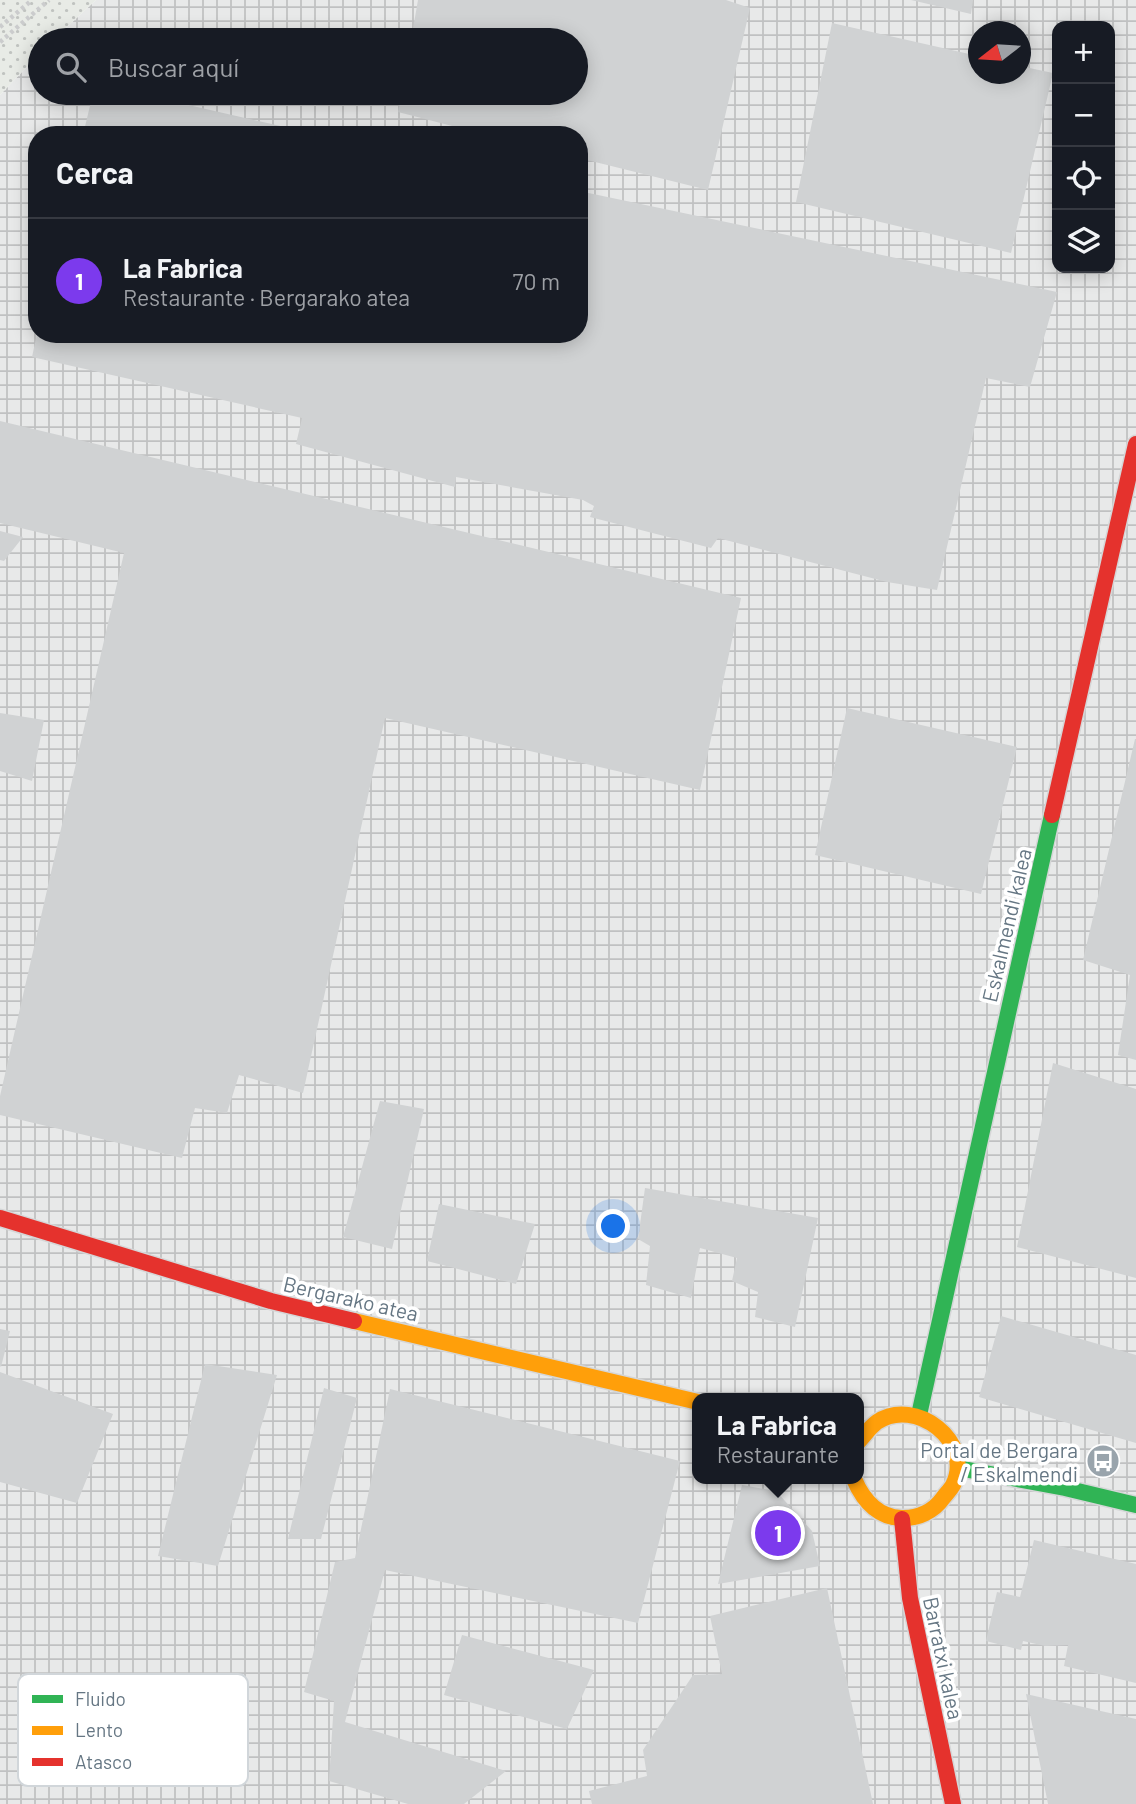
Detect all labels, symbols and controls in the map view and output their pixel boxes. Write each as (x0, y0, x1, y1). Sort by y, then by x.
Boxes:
north arrow (968, 21, 1031, 84)
map controls (1052, 21, 1115, 273)
button: + (1052, 21, 1115, 84)
search box (28, 28, 588, 105)
icon: search (52, 48, 90, 86)
text: Buscar aquí (108, 51, 239, 82)
button: − (1052, 84, 1115, 147)
button: locate (1052, 147, 1115, 210)
text: Cerca (56, 154, 134, 190)
button: layers (1052, 210, 1115, 273)
text: La Fabrica (123, 252, 243, 283)
text: 1 (75, 267, 83, 295)
text: 70 m (513, 267, 560, 295)
text: Restaurante · Bergarako atea (123, 283, 410, 311)
street label: Eskalmendi kalea (976, 846, 1036, 1004)
your location (596, 1209, 630, 1243)
street label: Bergarako atea (281, 1270, 421, 1326)
popup (692, 1393, 864, 1484)
text: La Fabrica (717, 1409, 837, 1440)
place label: Portal de Bergara / Eskalmendi (920, 1437, 1078, 1486)
text: Restaurante (717, 1440, 839, 1468)
bus stop icon: Portal de Bergara / Eskalmendi (1084, 1442, 1122, 1480)
pin: 1 (755, 1507, 801, 1559)
street label: Barratxi kalea (919, 1594, 969, 1722)
legend (18, 1674, 248, 1786)
text: Fluido (75, 1687, 126, 1710)
text: Lento (75, 1718, 123, 1741)
text: Atasco (75, 1750, 132, 1773)

